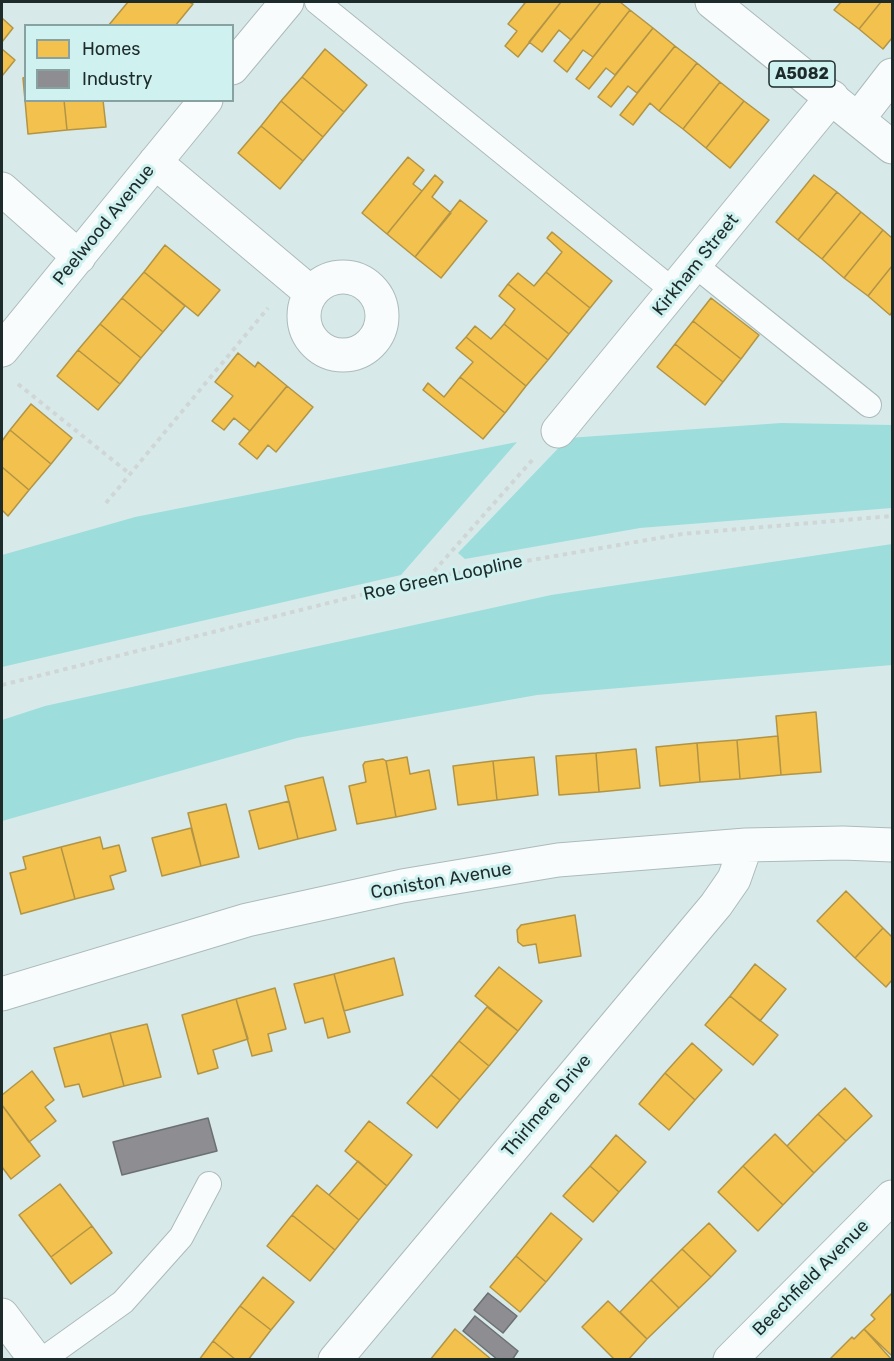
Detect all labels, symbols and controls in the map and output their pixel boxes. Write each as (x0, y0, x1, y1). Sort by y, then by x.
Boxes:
legend (24, 24, 234, 102)
text: Homes (82, 38, 140, 60)
road number: A5082 (769, 61, 835, 87)
text: Industry (82, 68, 152, 90)
street label: Peelwood Avenue (49, 160, 159, 290)
street label: Kirkham Street (648, 210, 744, 320)
street label: Roe Green Loopline (362, 551, 524, 605)
street label: Coniston Avenue (369, 858, 513, 904)
street label: Thirlmere Drive (498, 1050, 596, 1162)
street label: Beechfield Avenue (748, 1215, 874, 1341)

